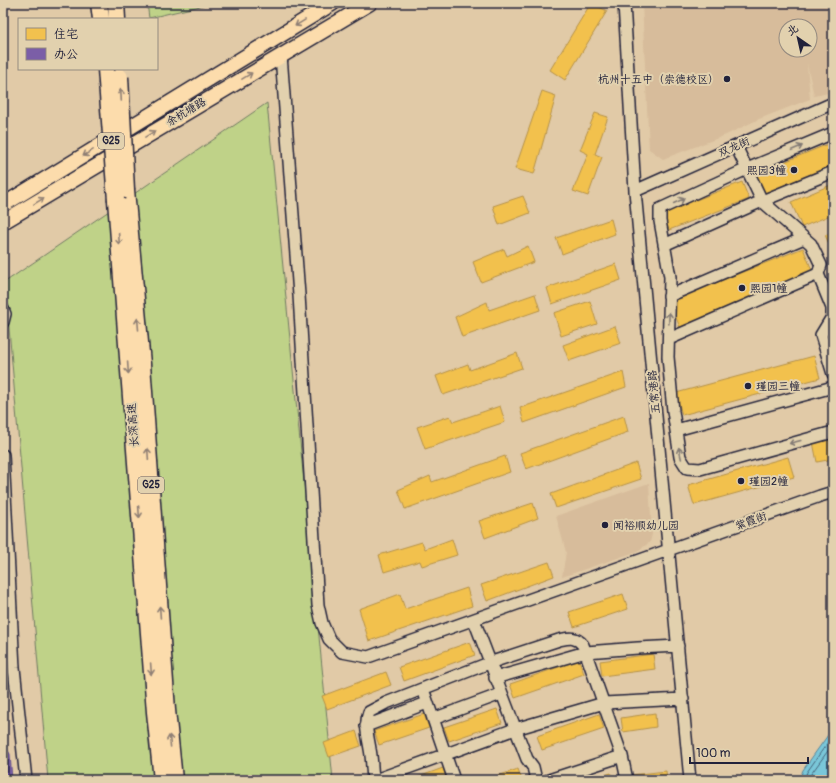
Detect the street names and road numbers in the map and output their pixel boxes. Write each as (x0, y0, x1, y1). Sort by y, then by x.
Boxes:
street label: 余杭塘路 (164, 95, 208, 129)
road number: G25 (98, 133, 124, 149)
street label: 双龙街 (716, 134, 753, 160)
street label: 五常港路 (646, 370, 662, 414)
street label: 长深高速 (125, 403, 141, 447)
road number: G25 (138, 477, 164, 493)
street label: 紫霞街 (733, 509, 770, 533)

